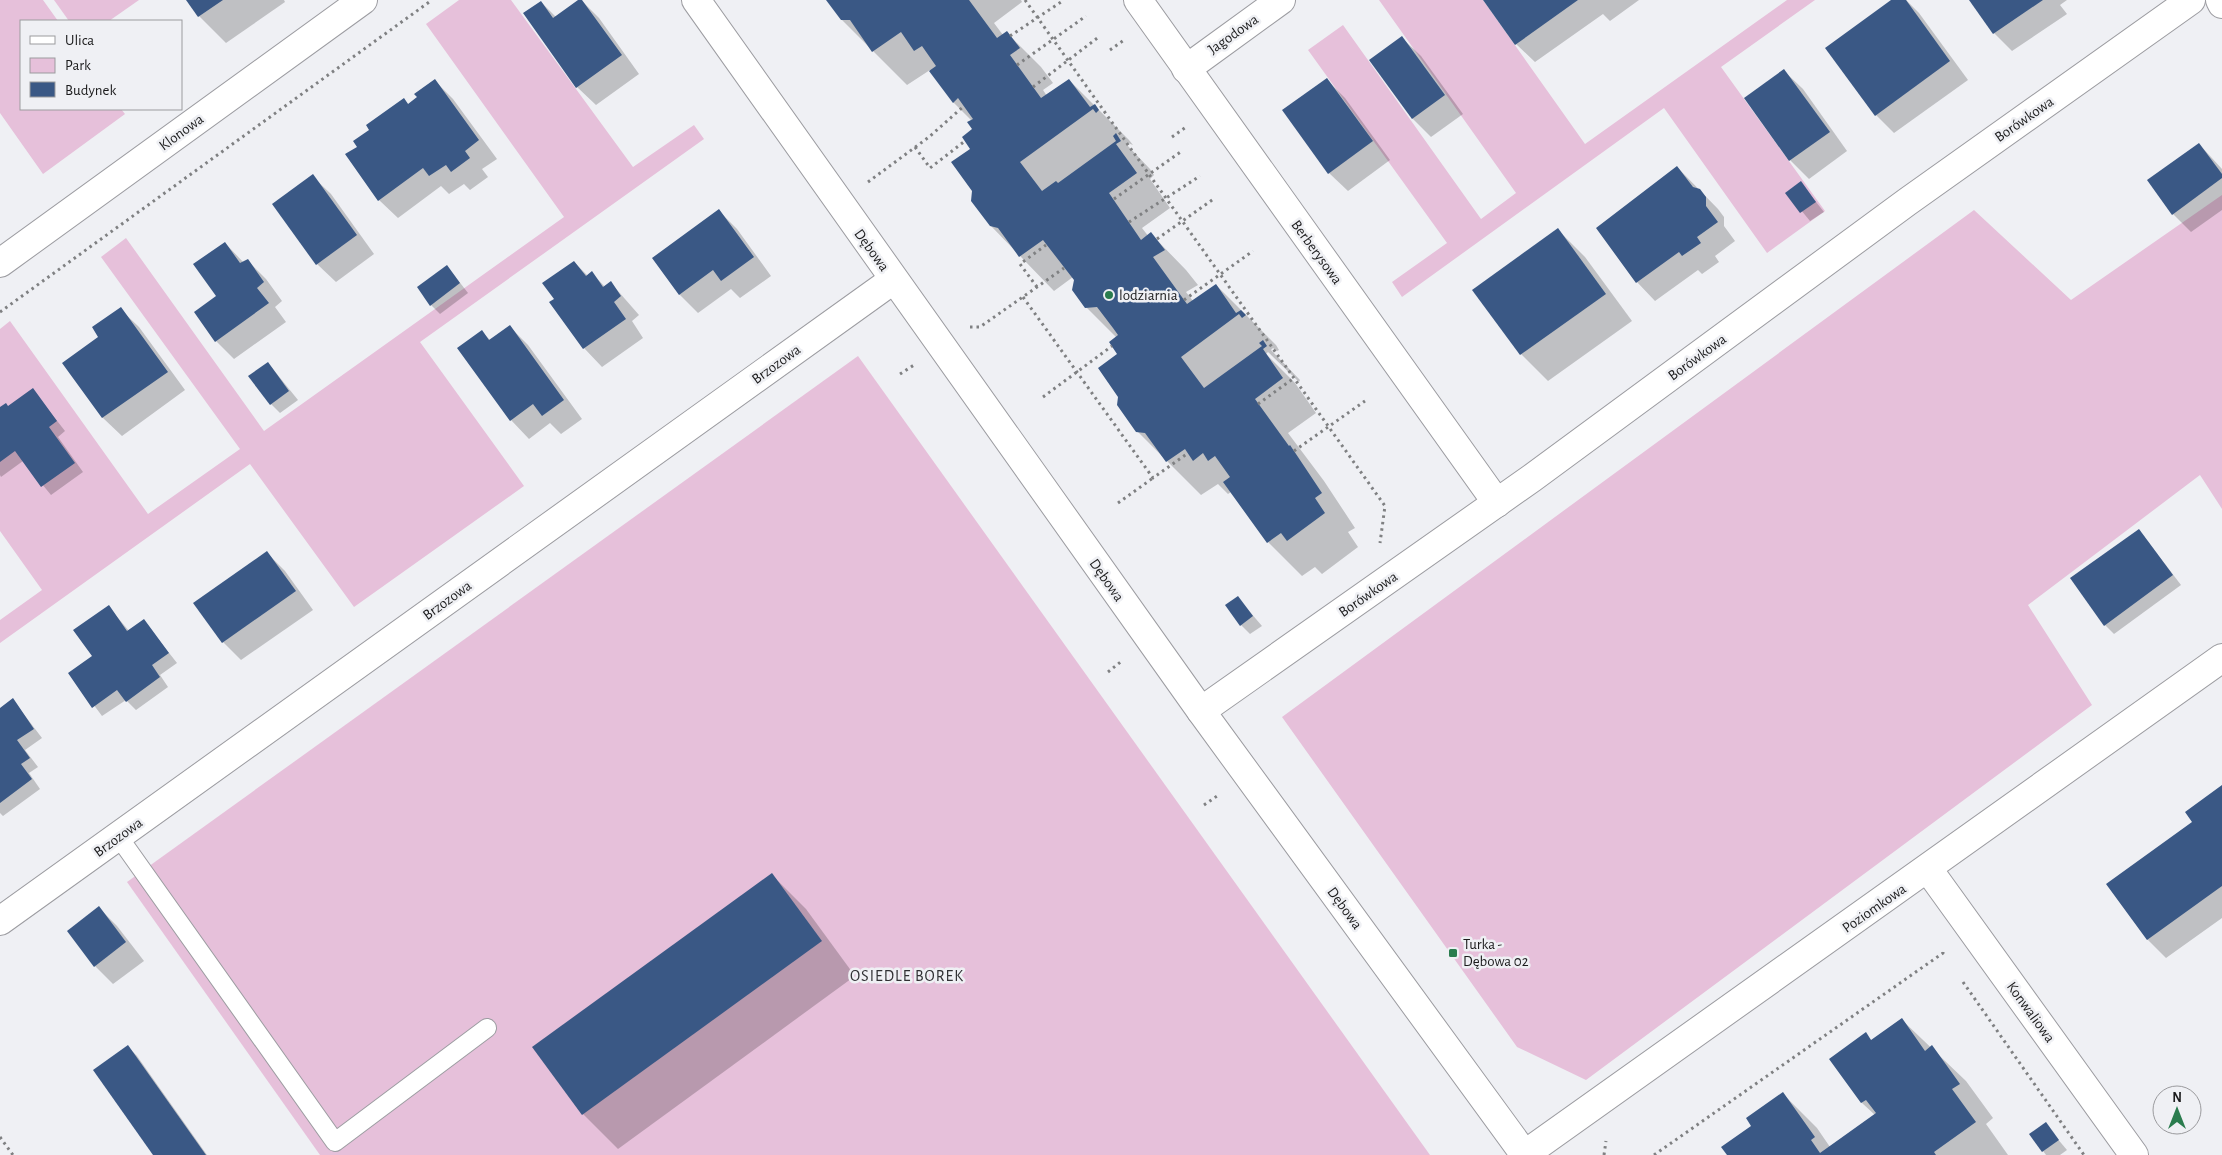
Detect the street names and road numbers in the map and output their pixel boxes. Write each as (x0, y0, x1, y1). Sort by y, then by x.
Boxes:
street label: Jagodowa (1205, 12, 1261, 57)
street label: Borówkowa (1992, 94, 2056, 145)
street label: Klonowa (156, 111, 206, 153)
street label: Berberysowa (1288, 217, 1345, 287)
street label: Dębowa (851, 226, 892, 274)
street label: Borówkowa (1665, 331, 1729, 383)
street label: Brzozowa (749, 342, 803, 387)
street label: Dębowa (1087, 556, 1127, 604)
street label: Borówkowa (1336, 569, 1400, 620)
street label: Brzozowa (420, 578, 474, 623)
street label: Brzozowa (91, 815, 145, 860)
street label: Poziomkowa (1840, 881, 1909, 936)
street label: Dębowa (1324, 884, 1365, 932)
street label: Konwaliowa (2004, 979, 2057, 1045)

